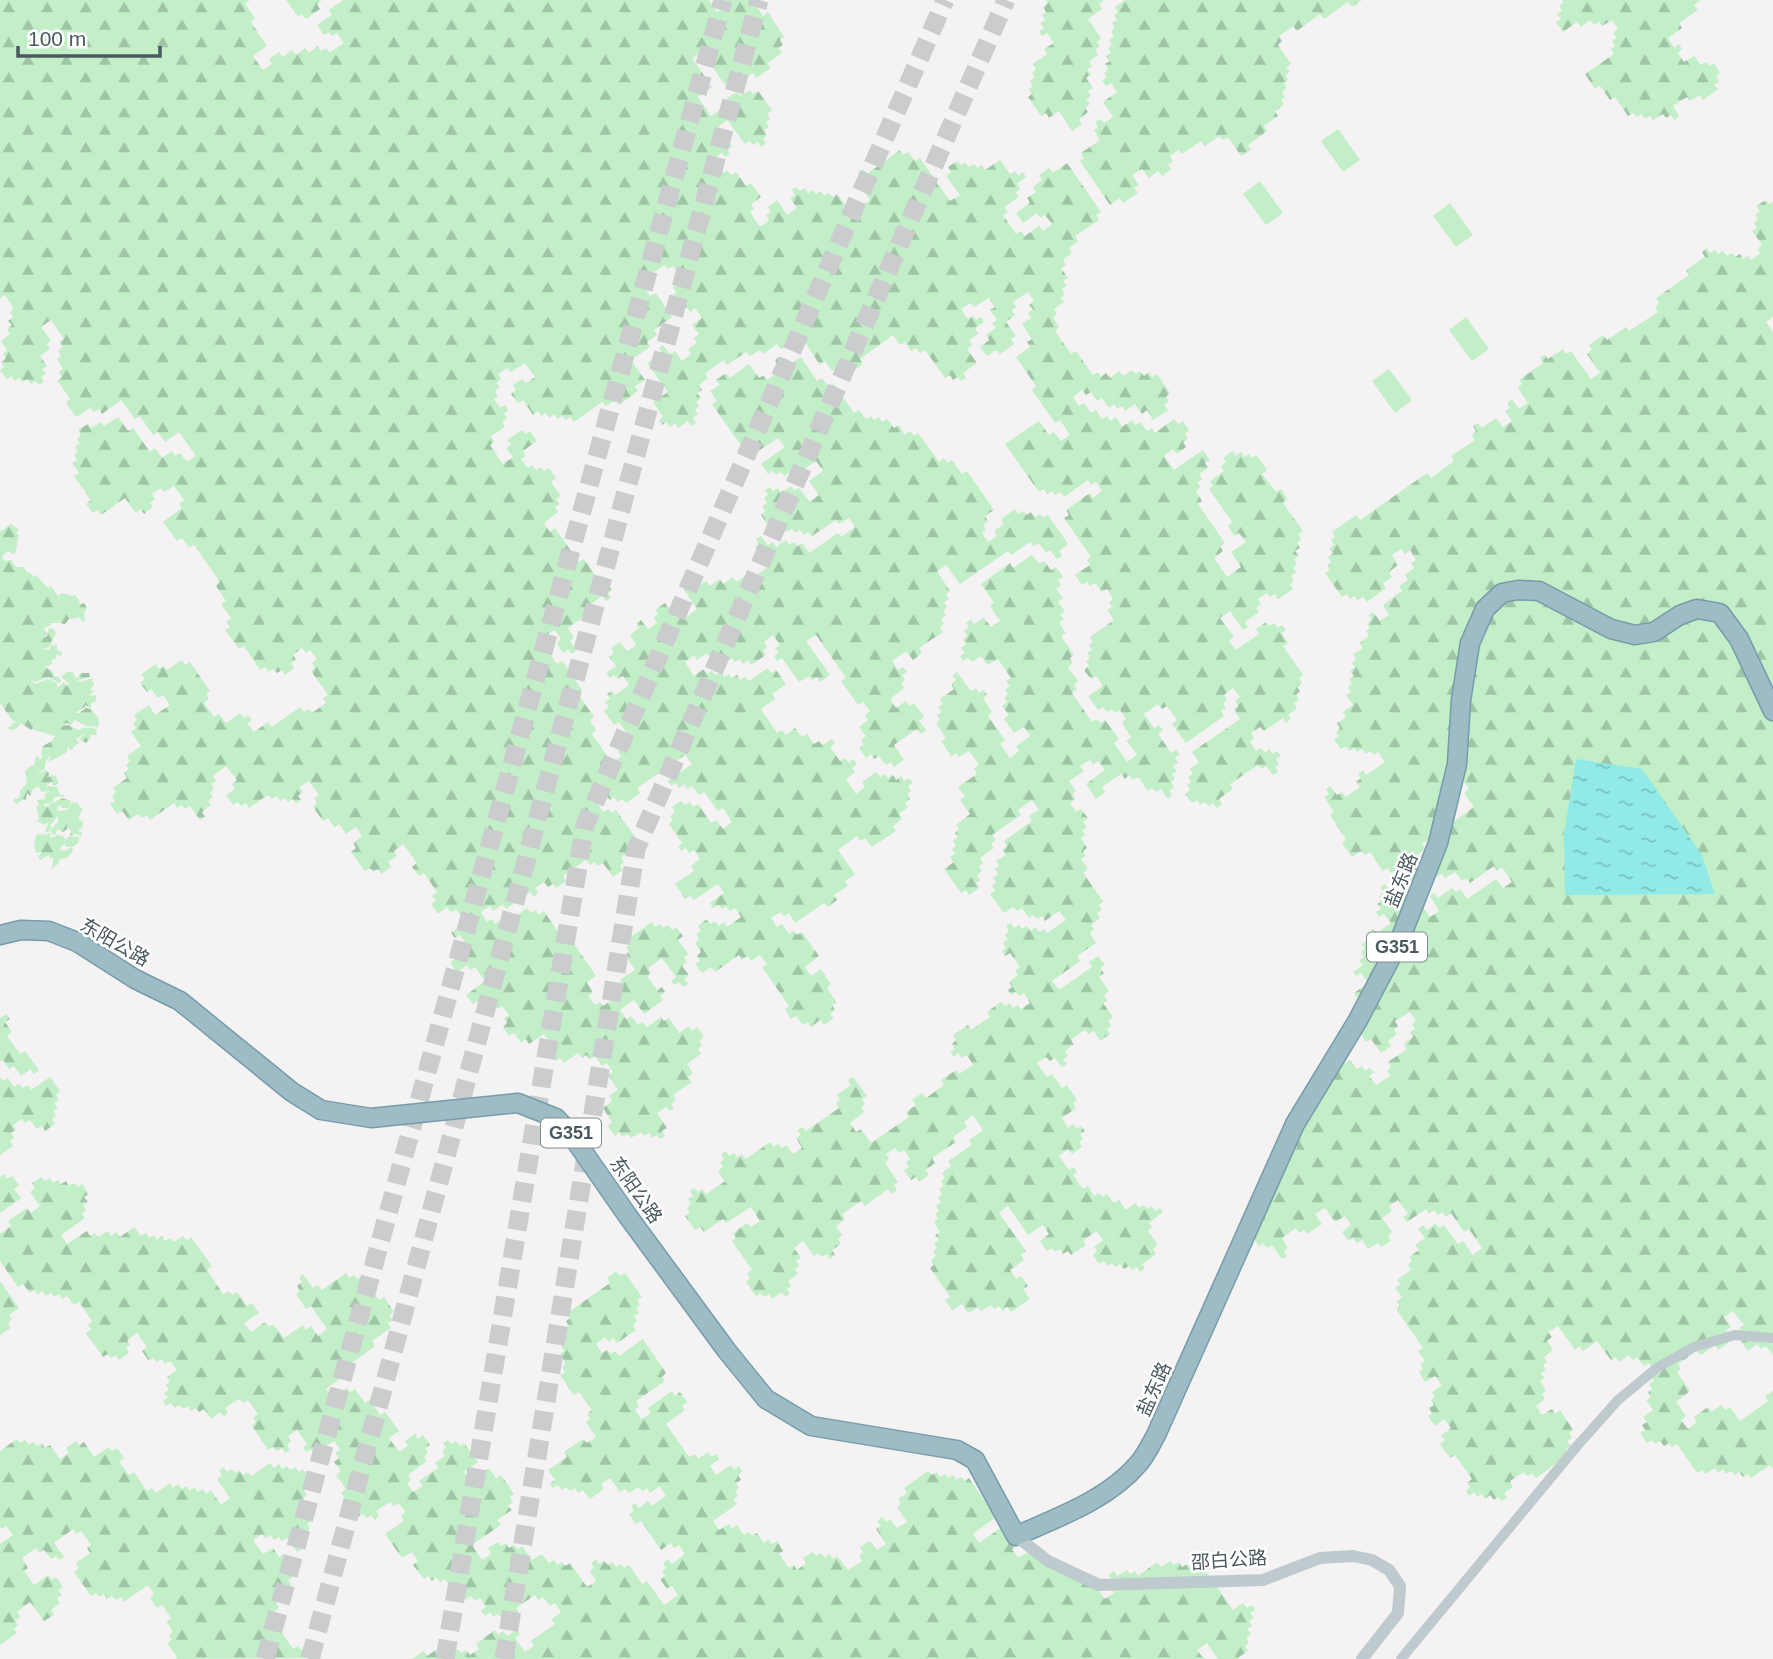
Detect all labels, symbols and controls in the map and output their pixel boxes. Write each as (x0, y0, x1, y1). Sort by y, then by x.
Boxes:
scale bar (18, 14, 159, 58)
text: 100 m (28, 27, 86, 50)
street label: 盐东路 (1381, 850, 1421, 910)
street label: 东阳公路 (77, 914, 153, 970)
road number: G351 (1367, 932, 1427, 962)
road number: G351 (541, 1118, 601, 1148)
street label: 东阳公路 (606, 1153, 666, 1227)
street label: 盐东路 (1133, 1359, 1175, 1419)
street label: 邵白公路 (1190, 1547, 1268, 1573)

